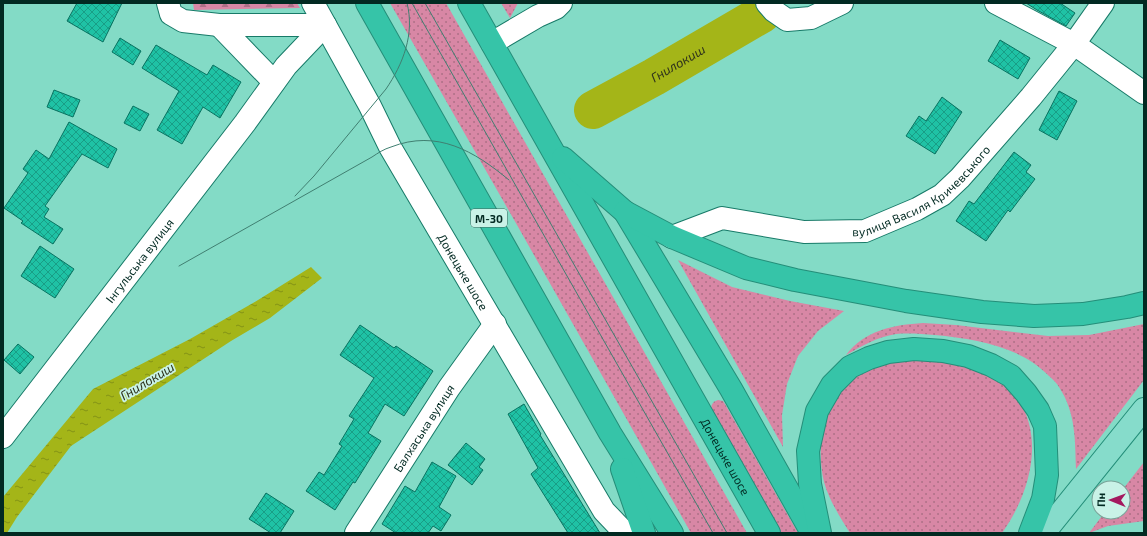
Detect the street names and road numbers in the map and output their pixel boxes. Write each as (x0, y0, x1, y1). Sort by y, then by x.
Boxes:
street label: вулиця Василя Кричевського (852, 142, 993, 239)
road number: М-30 (471, 209, 507, 227)
street label: Інгульська вулиця (102, 215, 176, 305)
street label: Донецьке шосе (435, 231, 491, 312)
street label: Балхаська вулиця (390, 381, 457, 474)
street label: Донецьке шосе (698, 415, 753, 497)

